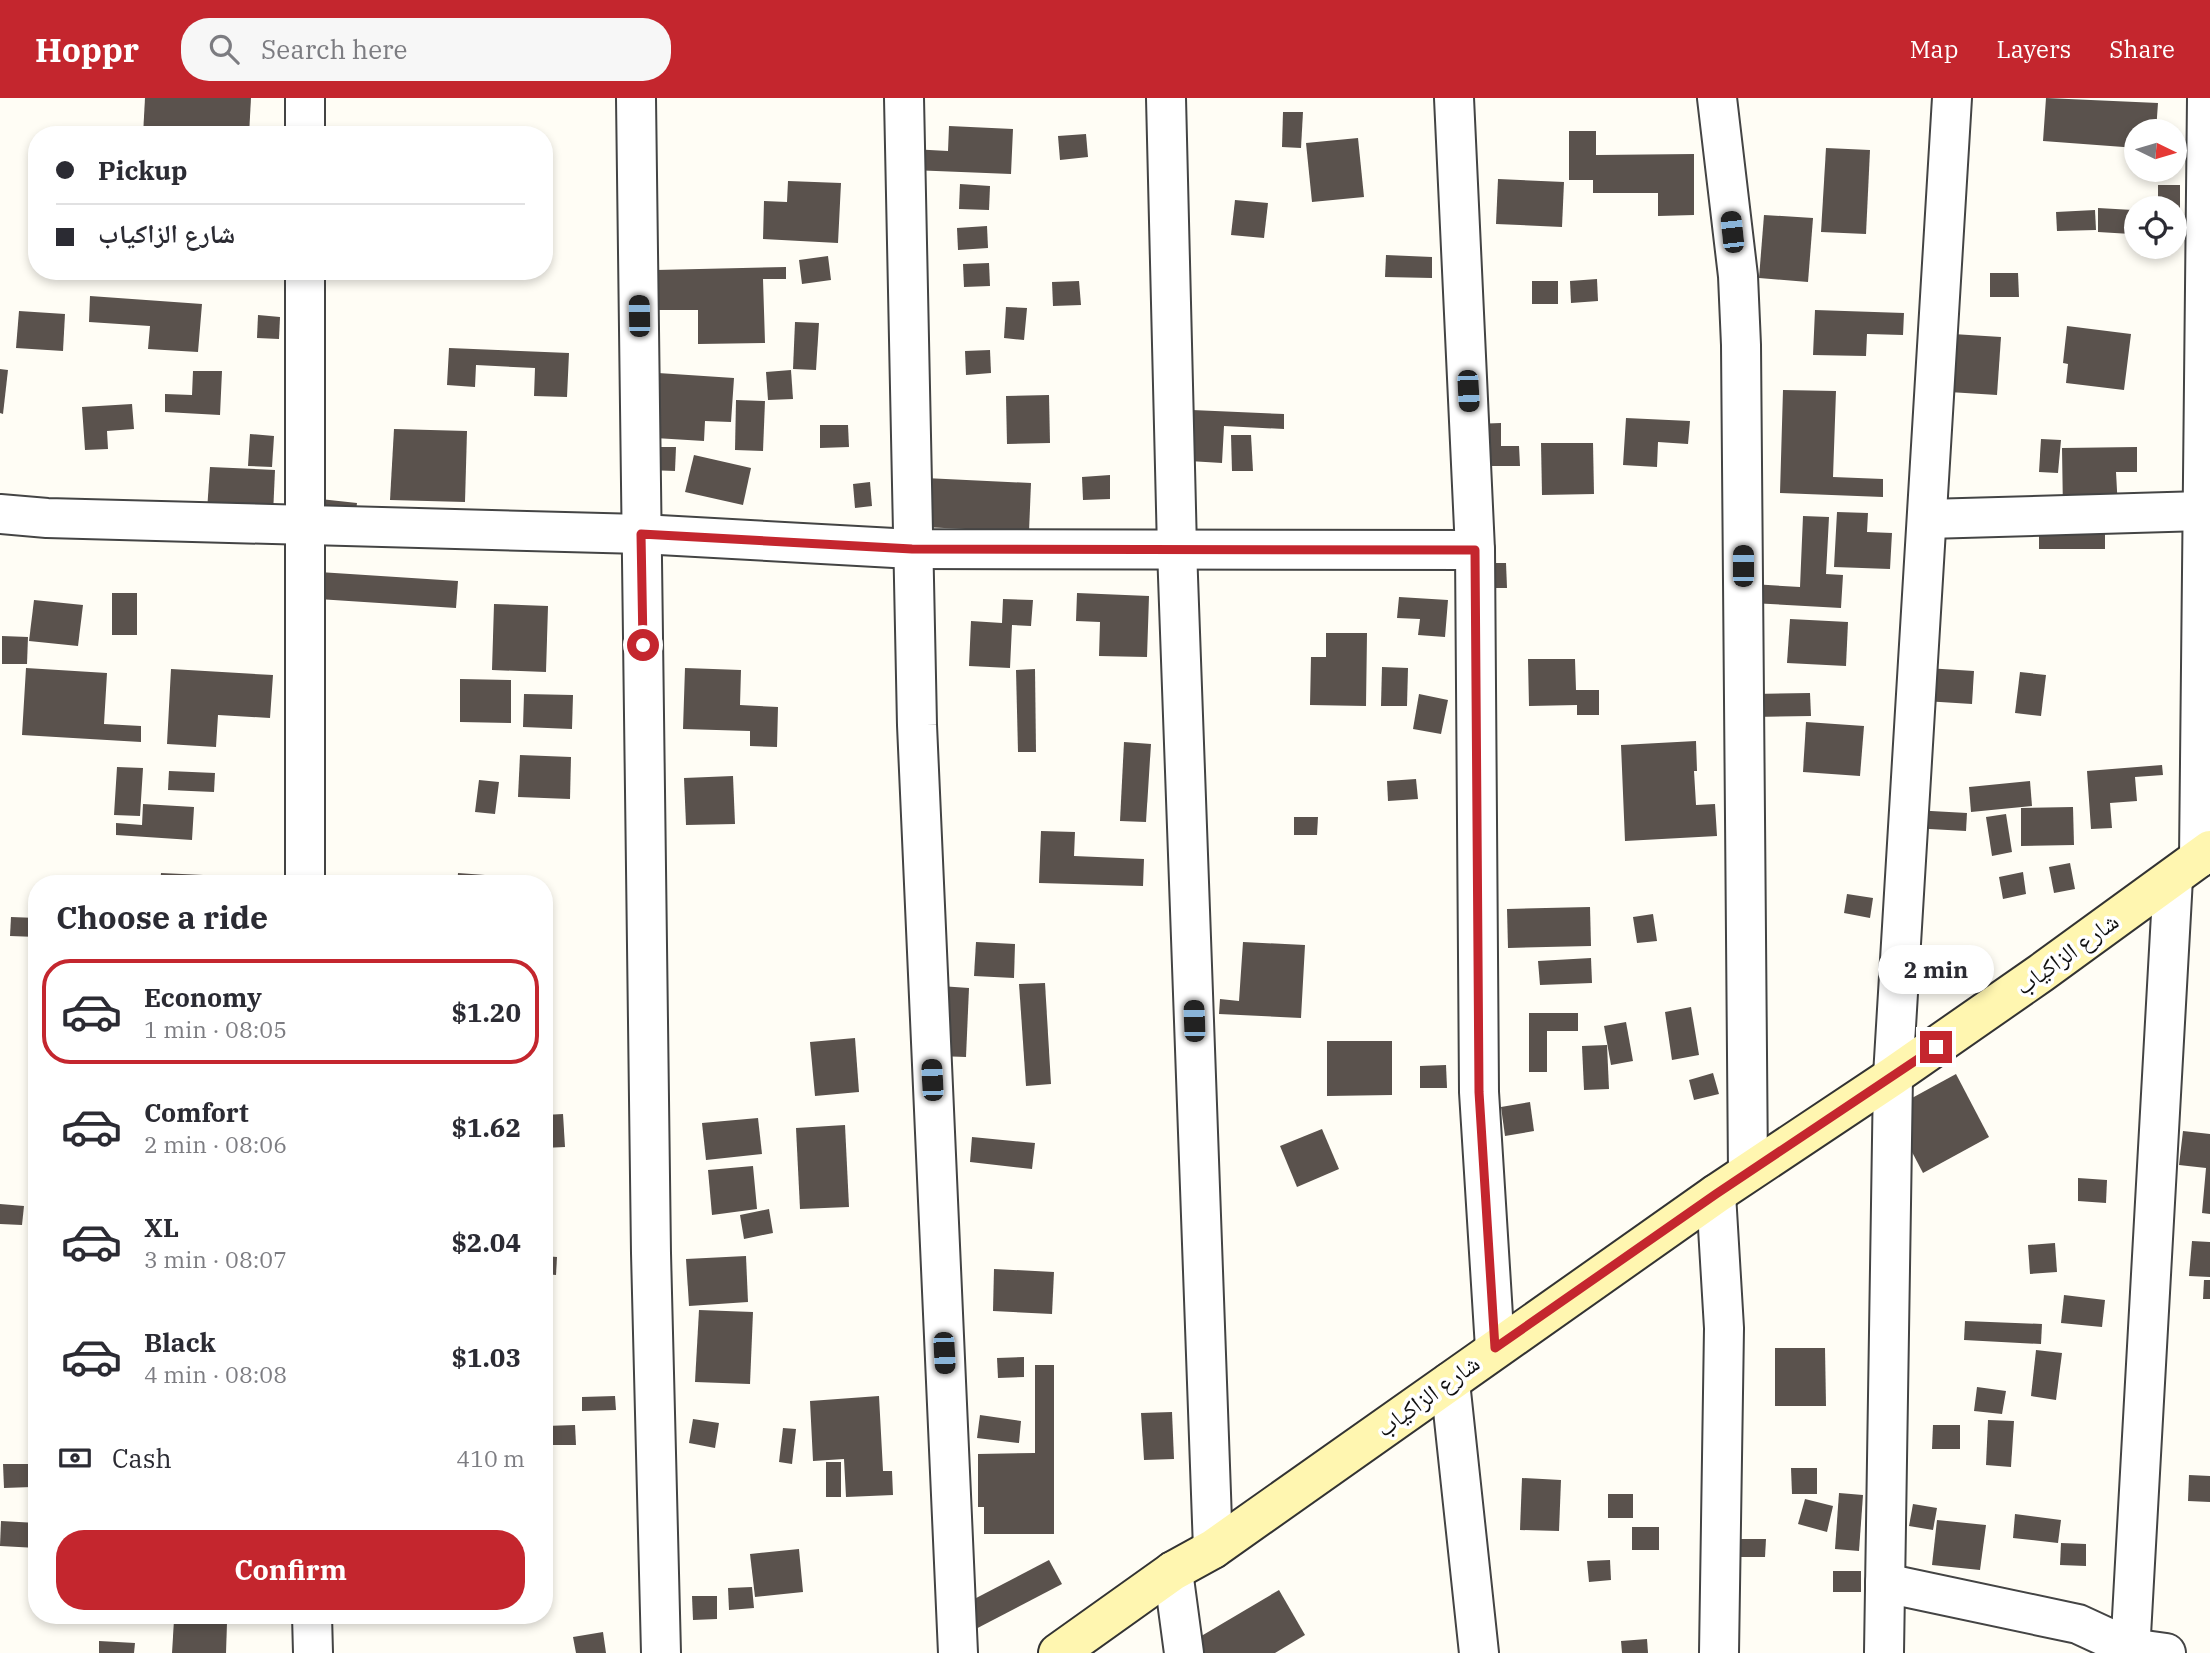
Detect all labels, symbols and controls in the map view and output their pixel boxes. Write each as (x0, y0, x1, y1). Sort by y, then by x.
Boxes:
search box (181, 18, 671, 81)
text: Hoppr (35, 28, 139, 71)
icon: search (205, 30, 243, 68)
text: Search here (261, 32, 408, 66)
text: Map (1910, 33, 1958, 65)
text: Layers (1996, 33, 2071, 65)
text: Share (2109, 33, 2175, 65)
north arrow (2124, 119, 2188, 182)
map controls (2124, 119, 2187, 259)
text: Pickup (98, 153, 188, 187)
button: locate (2124, 196, 2187, 259)
car (1720, 210, 1745, 254)
text: شارع الزاكياب (98, 216, 235, 250)
car (629, 295, 650, 337)
car (1457, 369, 1480, 413)
car (1733, 545, 1754, 587)
route start (627, 629, 659, 661)
text: Choose a ride (56, 896, 268, 938)
street label: شارع الزاكياب (2008, 905, 2125, 1002)
callout: 2 min (1878, 946, 1994, 995)
text: 2 min (1904, 954, 1968, 984)
icon: car (60, 980, 123, 1043)
text: Economy (144, 980, 262, 1014)
text: $1.20 (451, 995, 521, 1029)
car (1183, 1000, 1206, 1042)
text: 1 min · 08:05 (144, 1014, 287, 1044)
route end (1920, 1031, 1952, 1063)
car (921, 1058, 944, 1102)
icon: car (60, 1095, 123, 1158)
text: Comfort (144, 1095, 249, 1129)
text: $1.62 (451, 1110, 521, 1144)
text: 2 min · 08:06 (144, 1129, 287, 1159)
icon: car (60, 1210, 123, 1273)
text: XL (144, 1210, 179, 1244)
text: $2.04 (451, 1225, 521, 1259)
text: 3 min · 08:07 (144, 1244, 287, 1274)
icon: car (60, 1325, 123, 1388)
text: Black (144, 1325, 216, 1359)
car (933, 1331, 956, 1375)
text: $1.03 (451, 1340, 521, 1374)
street label: شارع الزاكياب (1369, 1347, 1486, 1444)
text: 4 min · 08:08 (144, 1359, 287, 1389)
icon: cash (56, 1439, 94, 1477)
text: Cash (112, 1441, 172, 1475)
text: 410 m (456, 1443, 525, 1473)
button: Confirm (56, 1530, 525, 1610)

